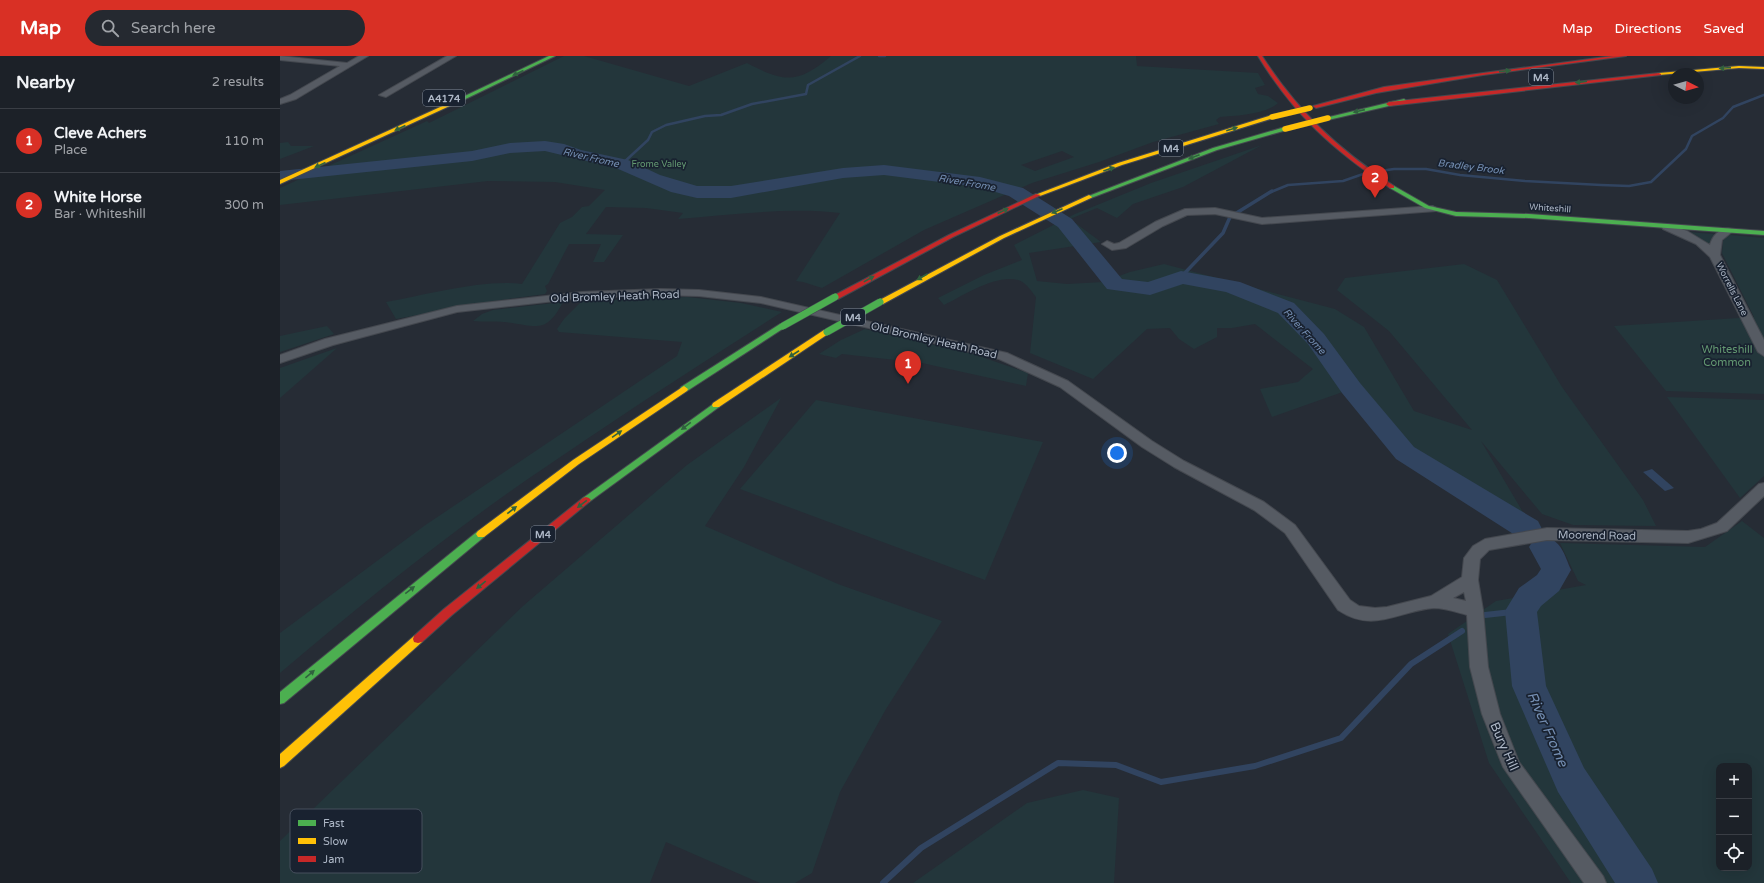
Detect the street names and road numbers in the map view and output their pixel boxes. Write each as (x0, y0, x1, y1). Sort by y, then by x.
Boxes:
road number: M4 (1529, 69, 1553, 85)
road number: A4174 (423, 90, 465, 106)
road number: M4 (1159, 140, 1183, 156)
street label: Whiteshill (1529, 202, 1571, 215)
street label: Worrells Lane (1713, 261, 1750, 318)
street label: Old Bromley Heath Road (550, 288, 680, 305)
road number: M4 (841, 309, 865, 325)
street label: Old Bromley Heath Road (869, 320, 998, 361)
road number: M4 (531, 526, 555, 542)
street label: Moorend Road (1558, 528, 1636, 543)
street label: Bury Hill (1486, 720, 1522, 773)

